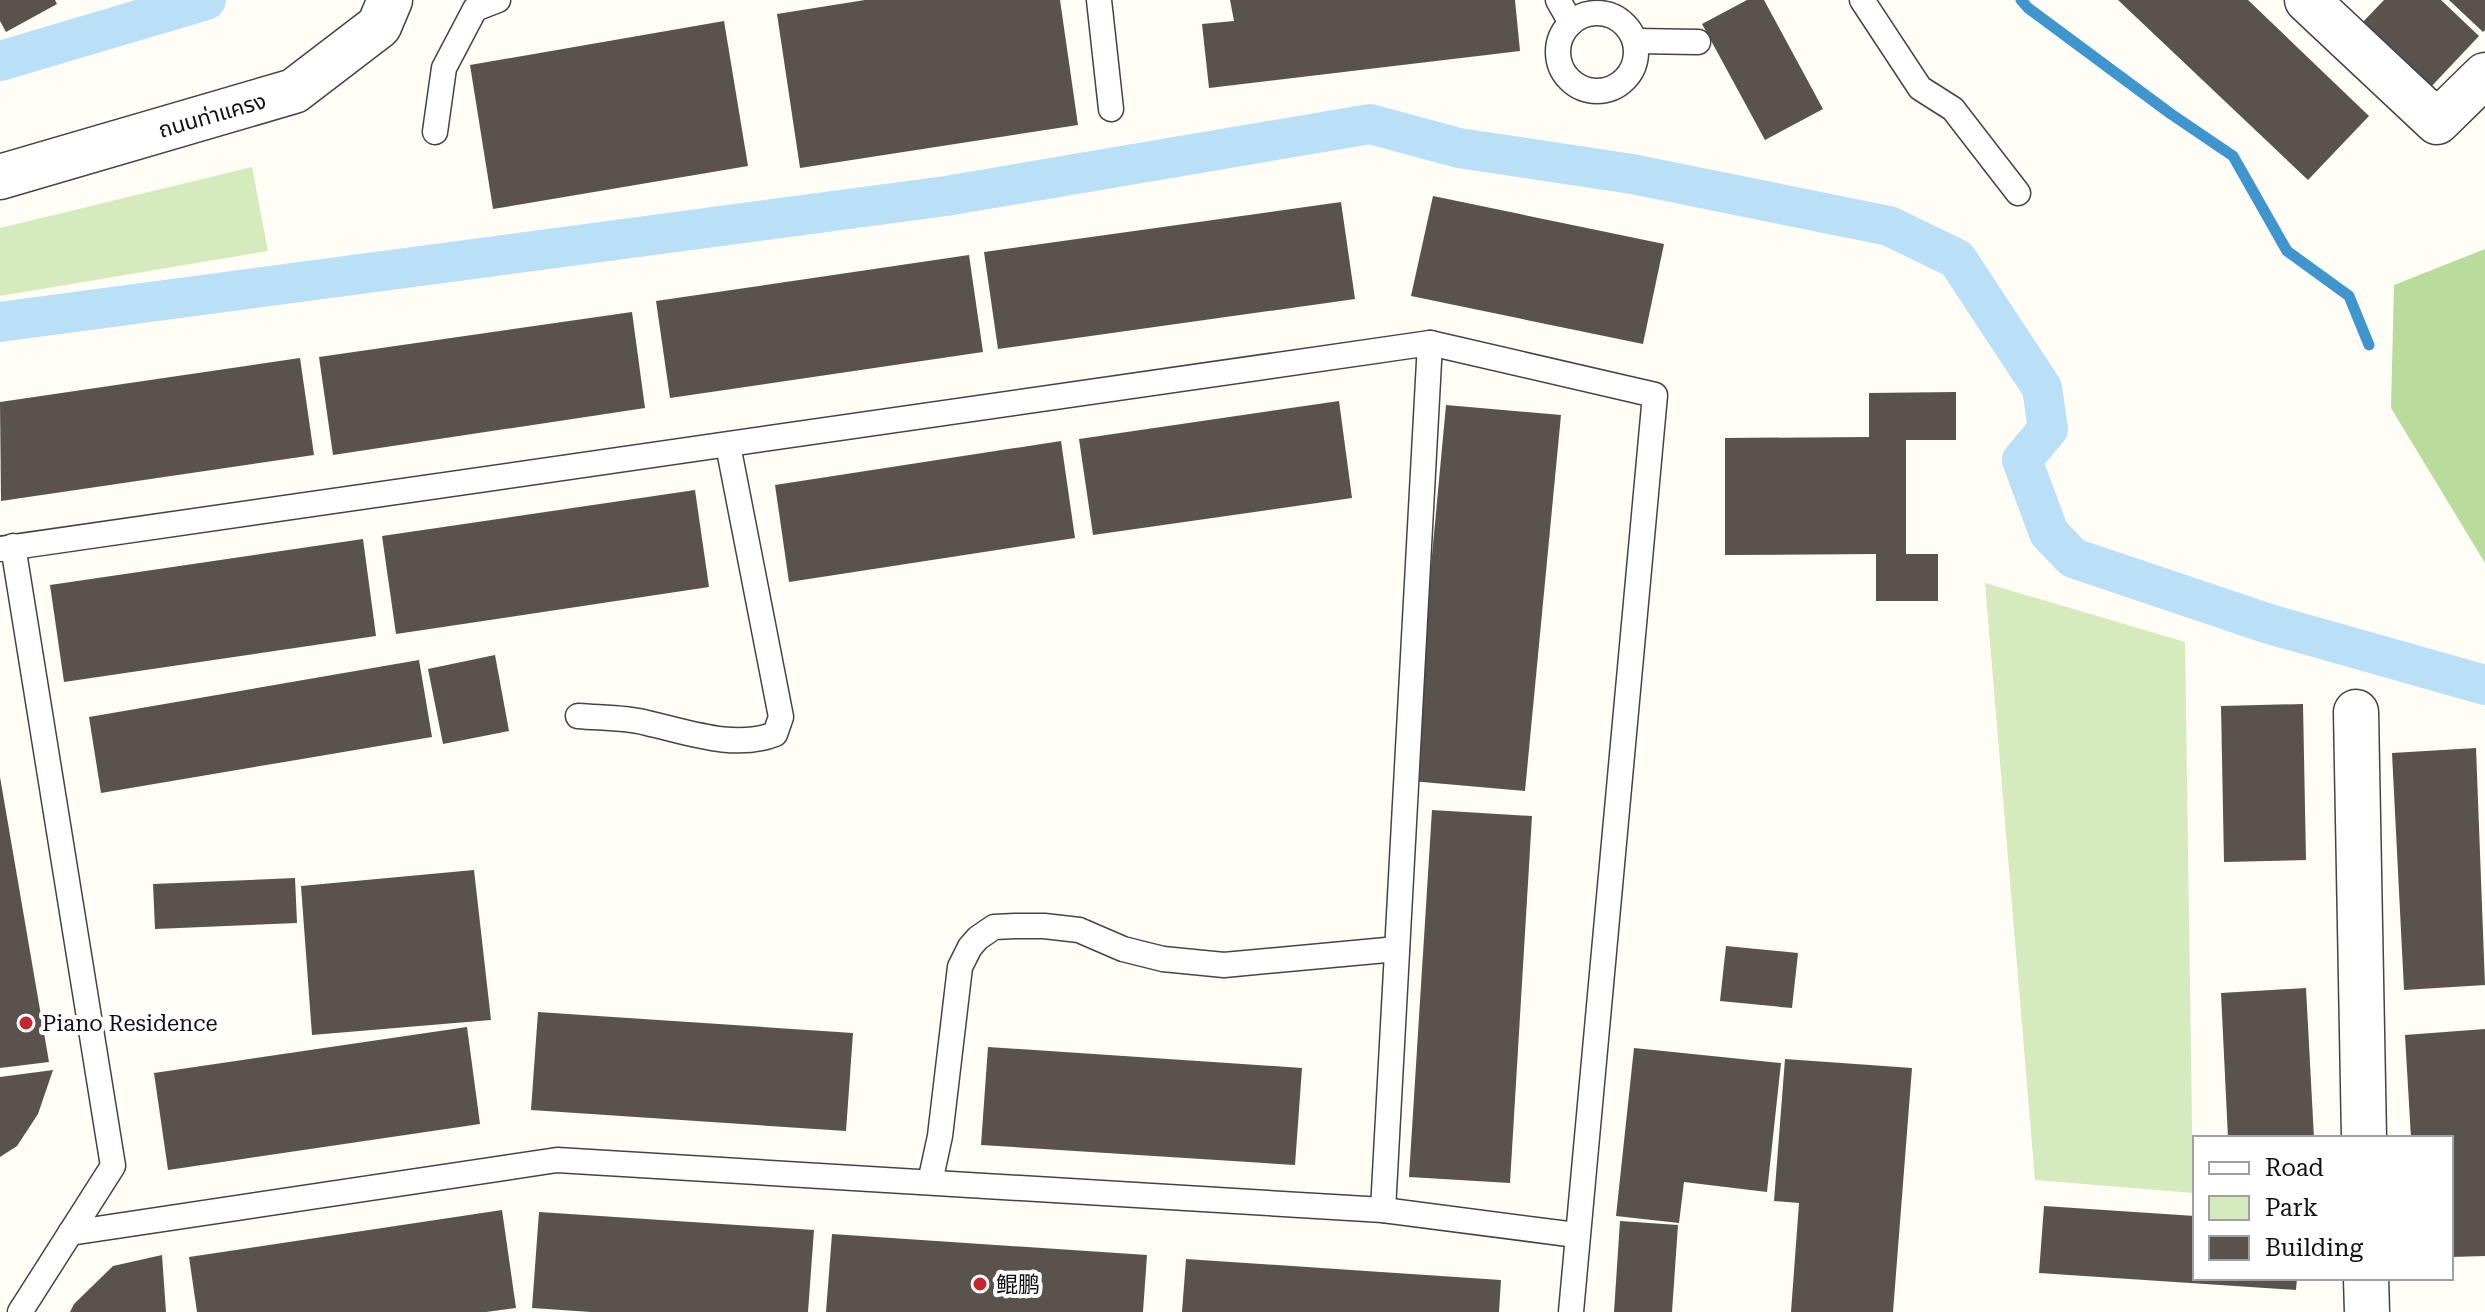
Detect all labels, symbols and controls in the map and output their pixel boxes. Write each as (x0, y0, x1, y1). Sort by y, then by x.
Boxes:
street label: ถนนท่าแครง (155, 88, 269, 143)
place label: Piano Residence (42, 1011, 218, 1036)
marker: Piano Residence (17, 1014, 35, 1032)
legend (2193, 1136, 2453, 1280)
text: Road (2265, 1154, 2324, 1182)
text: Park (2265, 1194, 2318, 1222)
text: Building (2265, 1234, 2363, 1262)
place label: 鲲鹏 (996, 1272, 1040, 1297)
marker: 鲲鹏 (971, 1275, 989, 1293)

